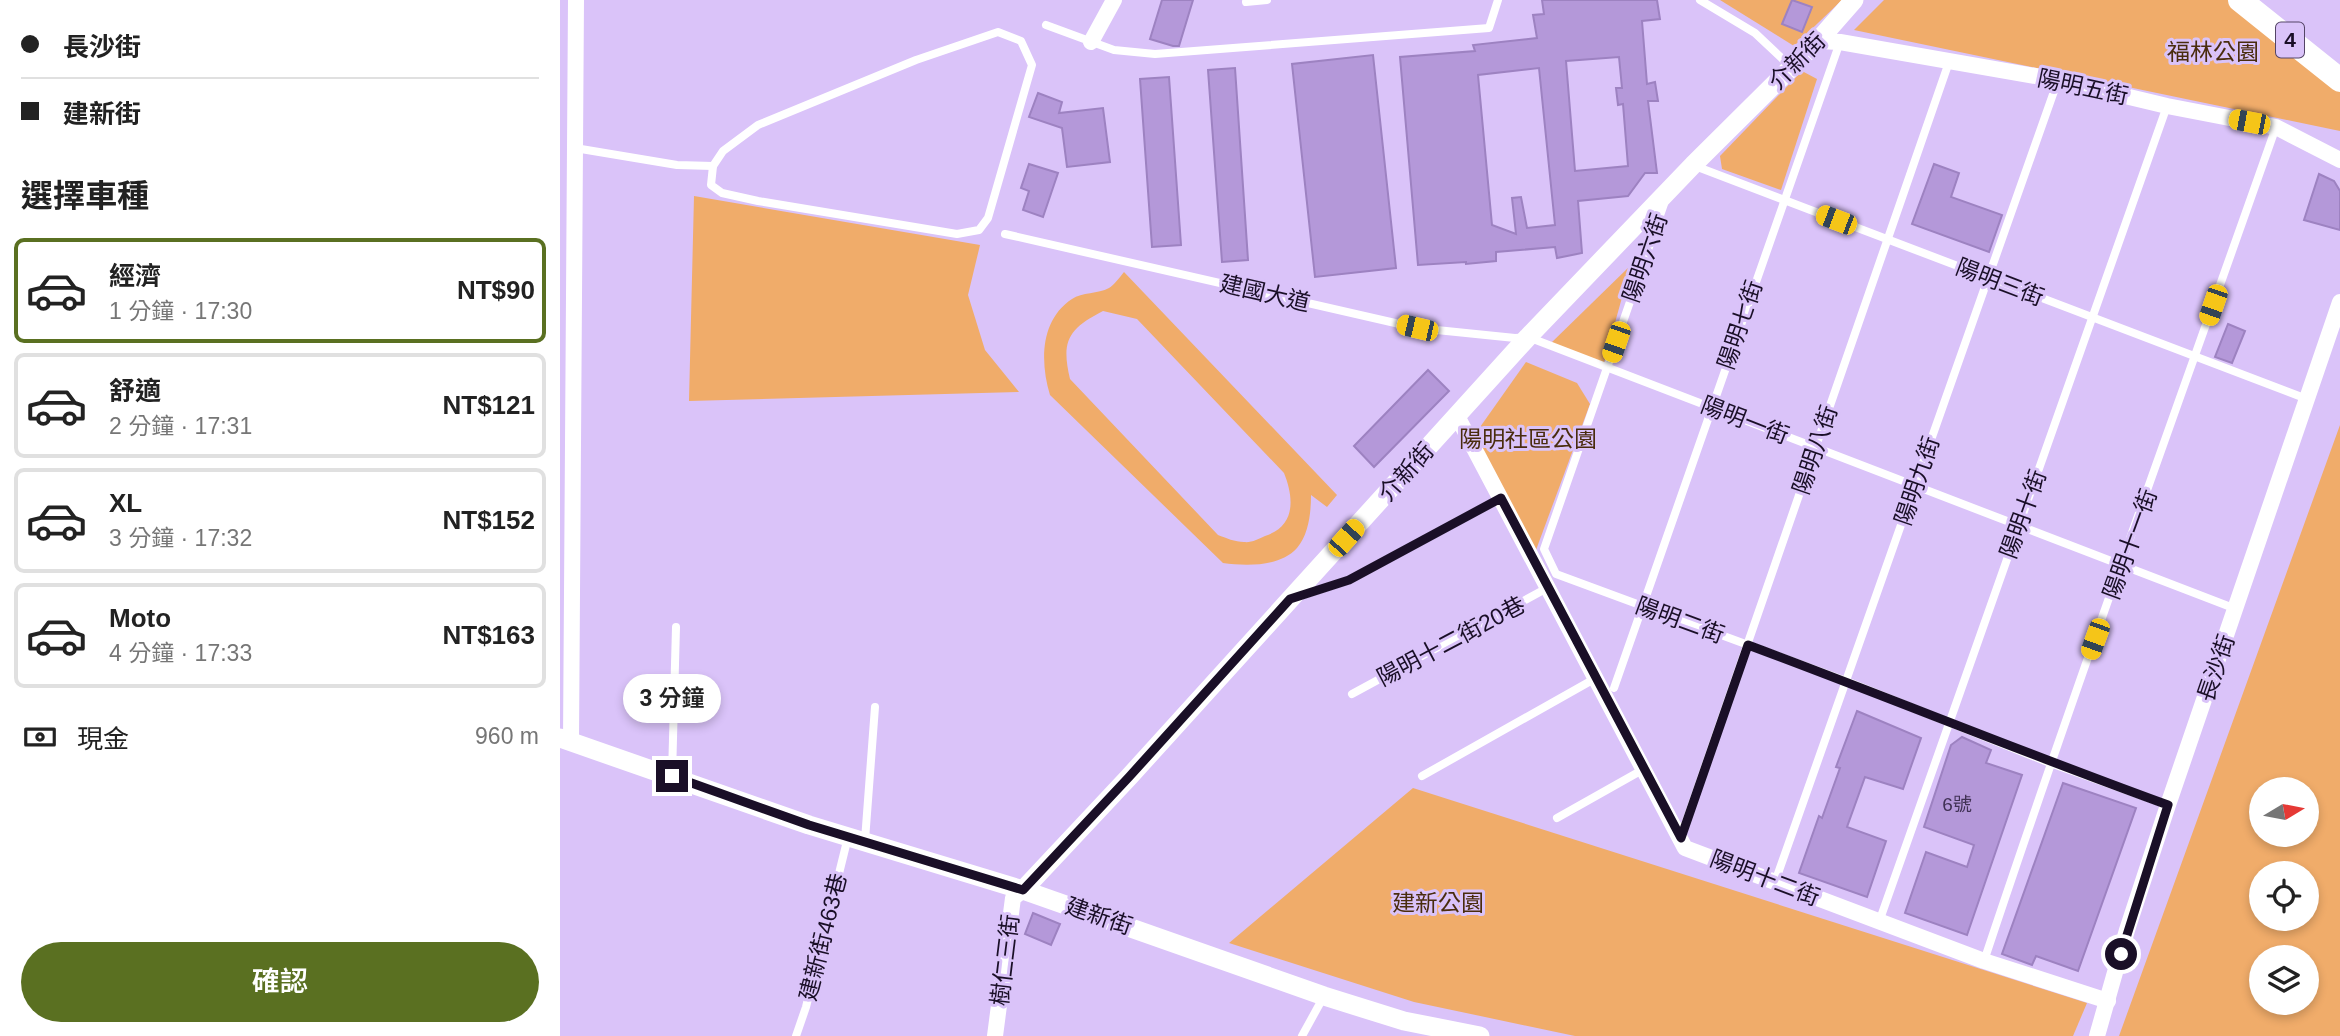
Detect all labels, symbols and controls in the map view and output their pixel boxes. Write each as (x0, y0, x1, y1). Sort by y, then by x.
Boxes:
road number: 4 (2276, 22, 2304, 58)
street label: 介新街 (1763, 27, 1831, 95)
text: 長沙街 (63, 32, 141, 62)
park label: 福林公園 (2167, 39, 2259, 65)
street label: 陽明五街 (2035, 65, 2131, 109)
text: 建新街 (63, 99, 141, 129)
car (2227, 108, 2272, 136)
text: 選擇車種 (21, 178, 149, 214)
car (1813, 203, 1860, 237)
street label: 陽明六街 (1618, 210, 1672, 306)
street label: 陽明三街 (1952, 253, 2048, 311)
icon: car (25, 259, 88, 322)
text: 經濟 (109, 261, 161, 291)
street label: 建國大道 (1217, 270, 1313, 316)
text: NT$90 (457, 275, 535, 305)
street label: 陽明七街 (1713, 277, 1767, 373)
car (2197, 282, 2230, 328)
text: 1 分鐘 · 17:30 (109, 298, 252, 324)
car (1395, 313, 1440, 343)
car (1600, 319, 1633, 365)
icon: car (25, 374, 88, 437)
text: 舒適 (109, 376, 161, 406)
text: NT$121 (443, 390, 535, 420)
street label: 陽明一街 (1697, 391, 1793, 449)
street label: 陽明八街 (1788, 402, 1842, 498)
text: 2 分鐘 · 17:31 (109, 413, 252, 439)
park label: 陽明社區公園 (1459, 426, 1597, 452)
street label: 陽明九街 (1890, 433, 1944, 529)
street label: 介新街 (1373, 438, 1439, 506)
street label: 陽明十街 (1995, 466, 2051, 562)
street label: 陽明十一街 (2098, 486, 2162, 602)
text: XL (109, 488, 142, 518)
icon: car (25, 489, 88, 552)
text: NT$152 (443, 505, 535, 535)
car (1325, 515, 1368, 561)
text: 3 分鐘 · 17:32 (109, 525, 252, 551)
street label: 陽明十二街20巷 (1373, 591, 1529, 691)
street label: 陽明二街 (1632, 592, 1728, 648)
text: Moto (109, 603, 171, 633)
icon: car (25, 604, 88, 667)
car (2078, 616, 2113, 662)
text: NT$163 (443, 620, 535, 650)
street label: 長沙街 (2192, 631, 2240, 705)
text: 4 分鐘 · 17:33 (109, 640, 252, 666)
callout: 3 分鐘 (623, 674, 721, 724)
text: 3 分鐘 (639, 685, 705, 711)
icon: cash (21, 718, 59, 756)
text: 960 m (475, 723, 539, 749)
text: 現金 (77, 724, 129, 754)
route end (656, 760, 688, 792)
north arrow (2249, 777, 2319, 847)
map controls (2249, 777, 2319, 1015)
house number: 6號 (1942, 794, 1972, 815)
street label: 陽明十二街 (1707, 845, 1823, 911)
button: locate (2249, 861, 2319, 931)
street label: 建新街463巷 (795, 871, 851, 1003)
park label: 建新公園 (1392, 890, 1484, 916)
street label: 建新街 (1062, 892, 1136, 940)
street label: 樹仁三街 (986, 913, 1024, 1007)
route start (2105, 938, 2137, 970)
button: 確認 (21, 942, 539, 1022)
button: layers (2249, 945, 2319, 1015)

